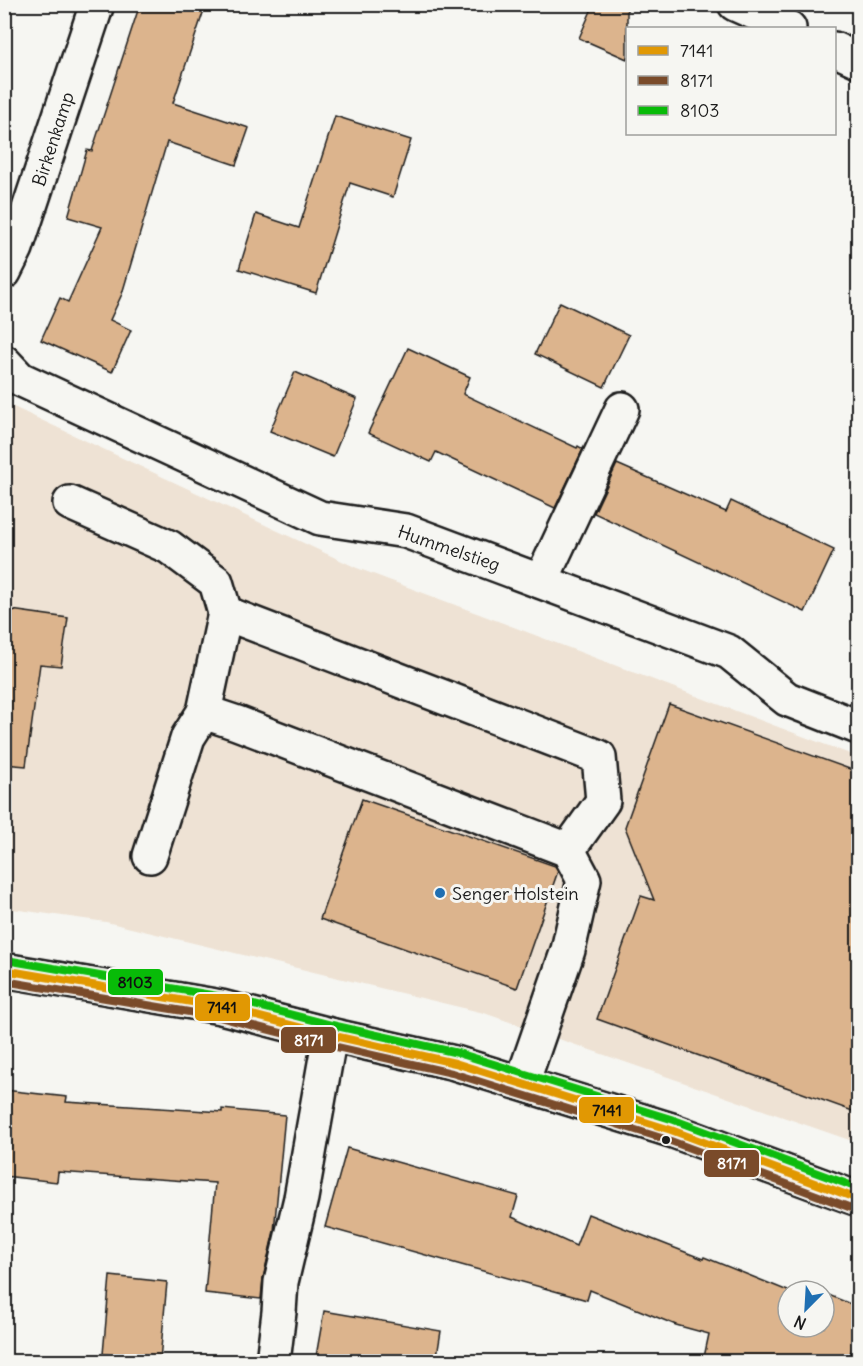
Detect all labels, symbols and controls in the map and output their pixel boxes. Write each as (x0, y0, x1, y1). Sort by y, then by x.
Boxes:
legend (626, 27, 836, 135)
text: 7141 (680, 39, 713, 62)
text: 8171 (680, 69, 713, 92)
street label: Birkenkamp (27, 89, 79, 189)
text: 8103 (680, 99, 720, 122)
street label: Hummelstieg (395, 520, 503, 576)
place label: Senger Holstein (452, 882, 579, 905)
marker: Senger Holstein (433, 886, 447, 900)
line badge: 8103 (107, 968, 164, 996)
text: 8103 (117, 972, 153, 992)
line badge: 7141 (194, 993, 251, 1022)
text: 7141 (207, 997, 237, 1017)
line badge: 8171 (280, 1026, 337, 1054)
text: 8171 (294, 1030, 324, 1050)
line badge: 7141 (578, 1096, 635, 1124)
text: 7141 (592, 1100, 622, 1120)
unlabelled marker (660, 1134, 672, 1146)
line badge: 8171 (703, 1149, 760, 1178)
text: 8171 (717, 1153, 747, 1173)
north arrow (776, 1279, 836, 1339)
text: N (791, 1311, 809, 1334)

